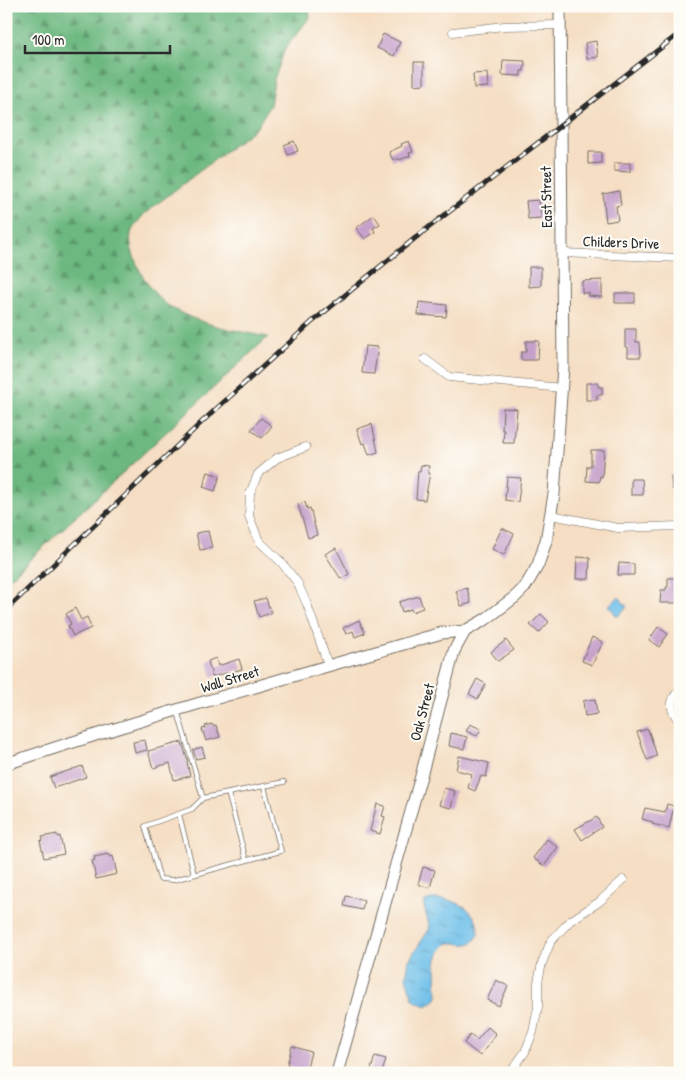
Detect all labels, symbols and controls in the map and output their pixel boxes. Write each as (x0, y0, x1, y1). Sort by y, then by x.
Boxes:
scale bar (25, 22, 170, 54)
text: 100 m (32, 29, 65, 50)
street label: East Street (535, 165, 557, 228)
street label: Childers Drive (582, 230, 660, 254)
street label: Wall Street (198, 660, 263, 698)
street label: Oak Street (404, 680, 440, 743)

